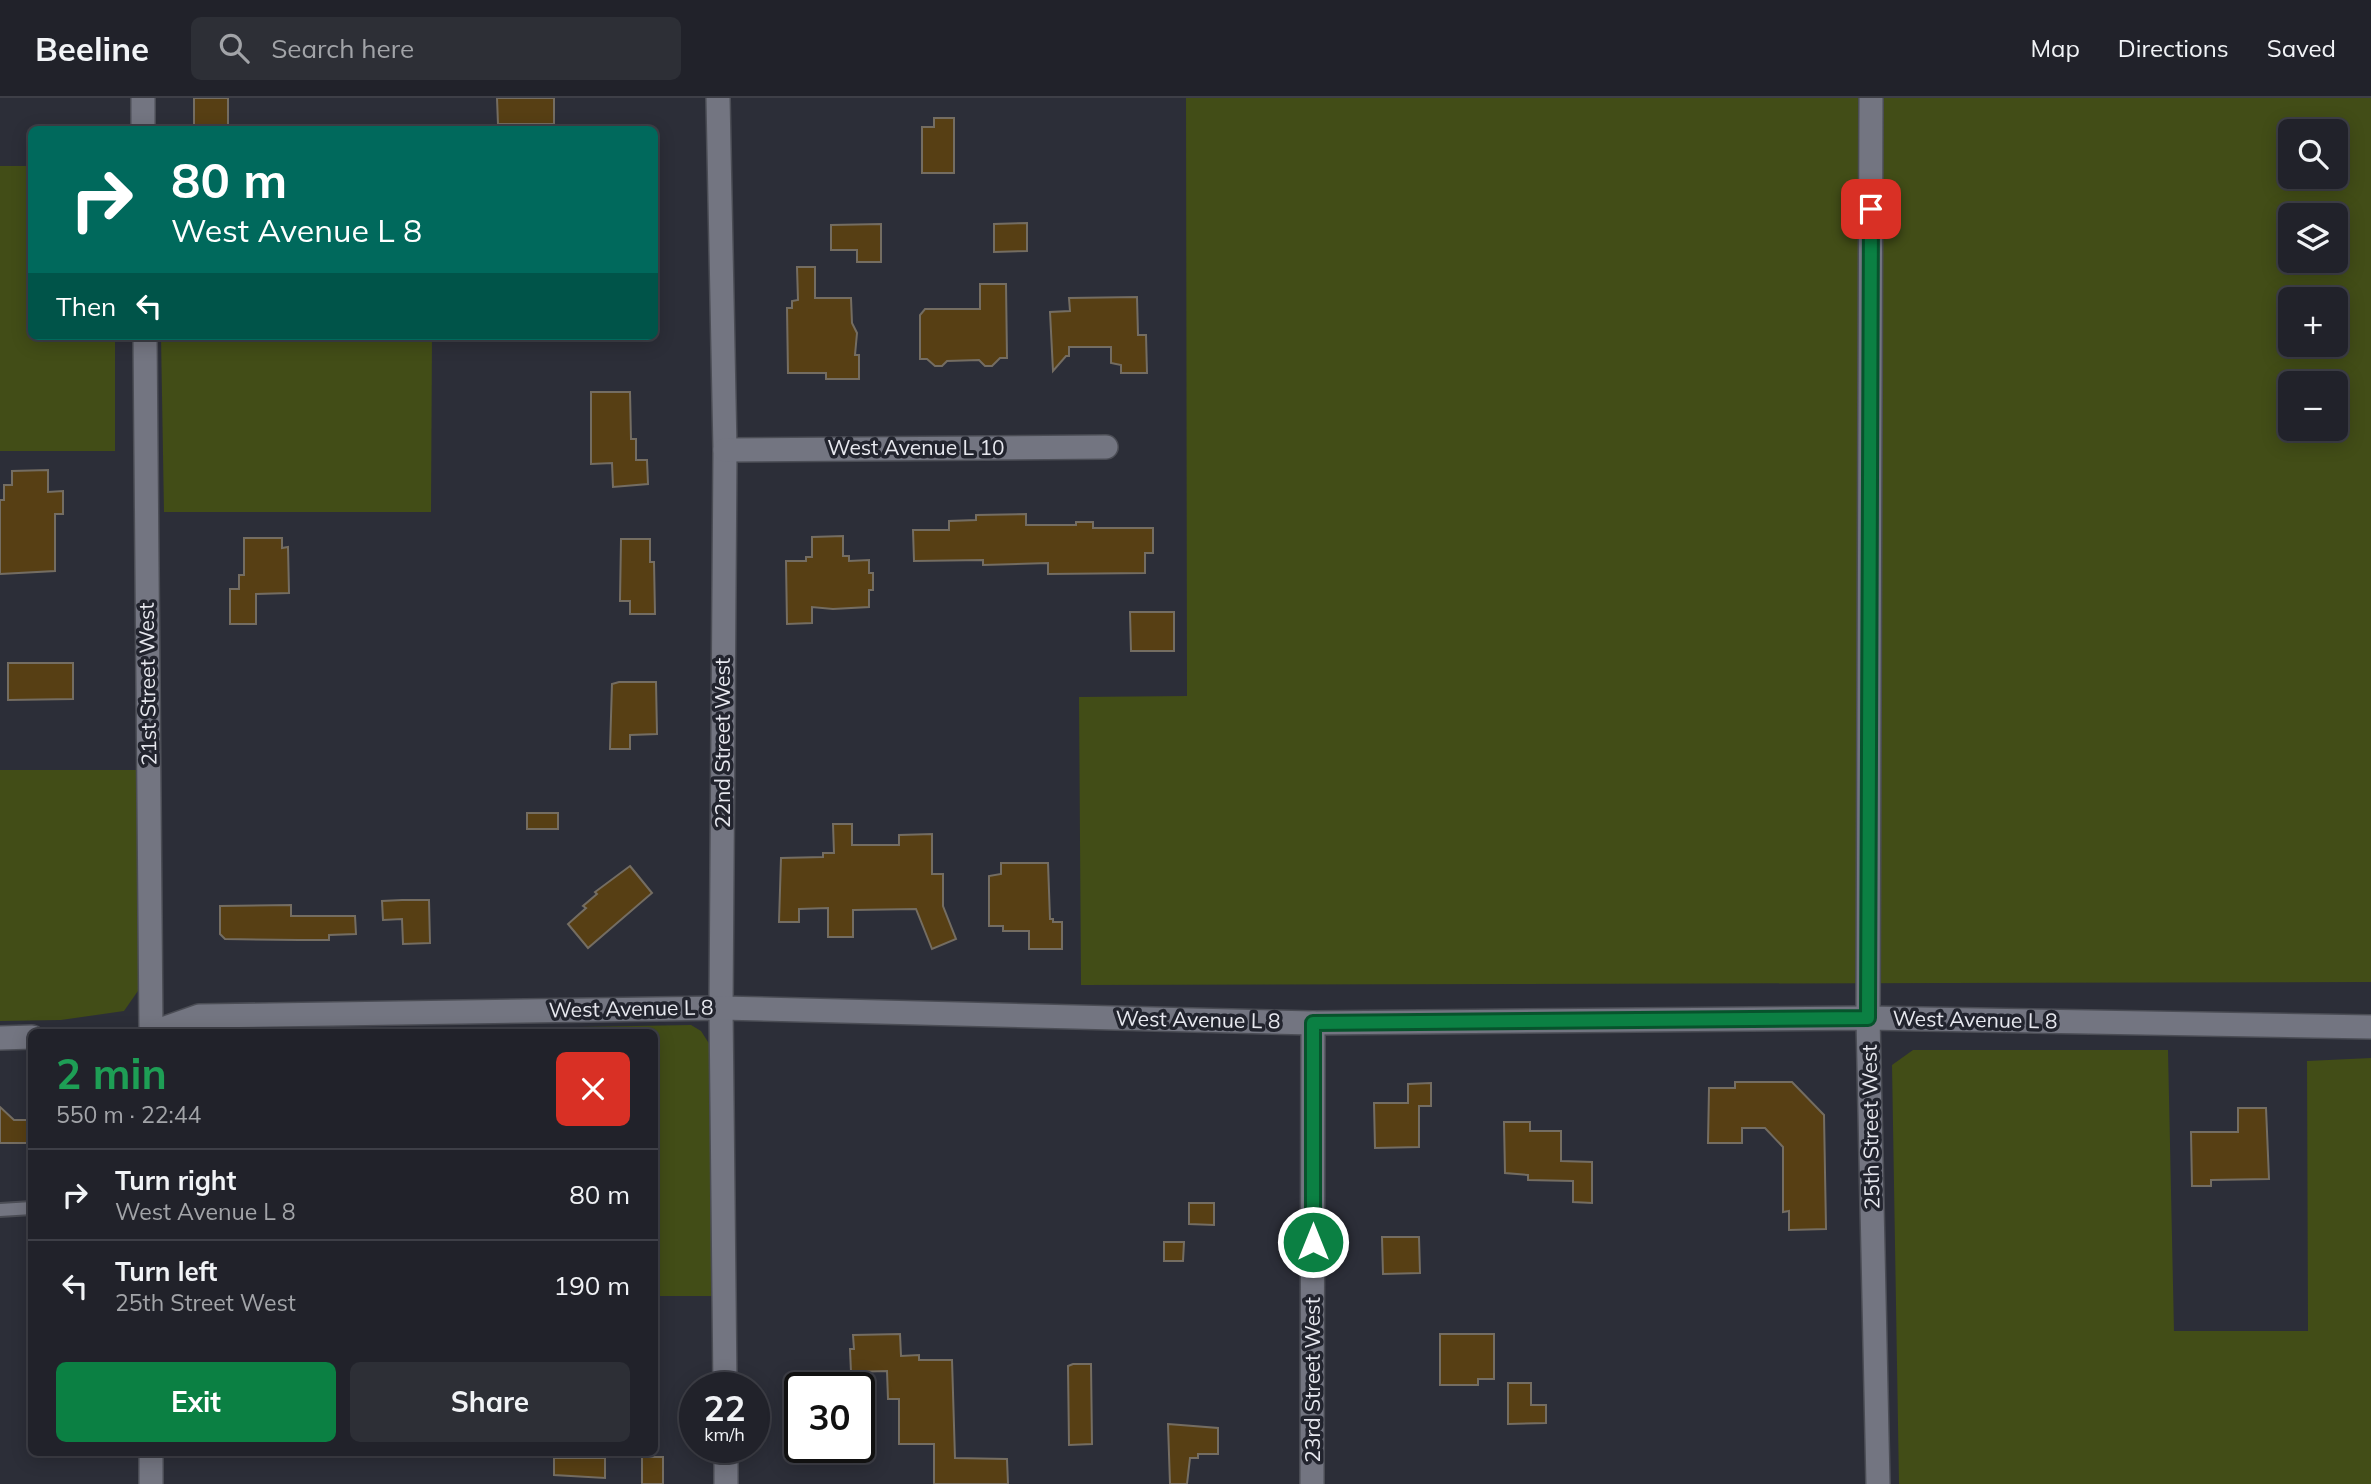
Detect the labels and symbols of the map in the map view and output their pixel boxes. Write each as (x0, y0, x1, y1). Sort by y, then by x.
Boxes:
pin (1841, 179, 1901, 239)
street label: West Avenue L 10 (827, 434, 1005, 460)
street label: 21st Street West (133, 602, 161, 766)
street label: 22nd Street West (709, 658, 735, 828)
street label: West Avenue L 8 (548, 994, 714, 1022)
street label: West Avenue L 8 (1115, 1005, 1281, 1033)
street label: West Avenue L 8 (1892, 1005, 2058, 1033)
street label: 25th Street West (1856, 1044, 1884, 1210)
position arrow (1276, 1205, 1350, 1279)
street label: 23rd Street West (1299, 1297, 1325, 1463)
speed limit sign: 30 (784, 1372, 875, 1463)

